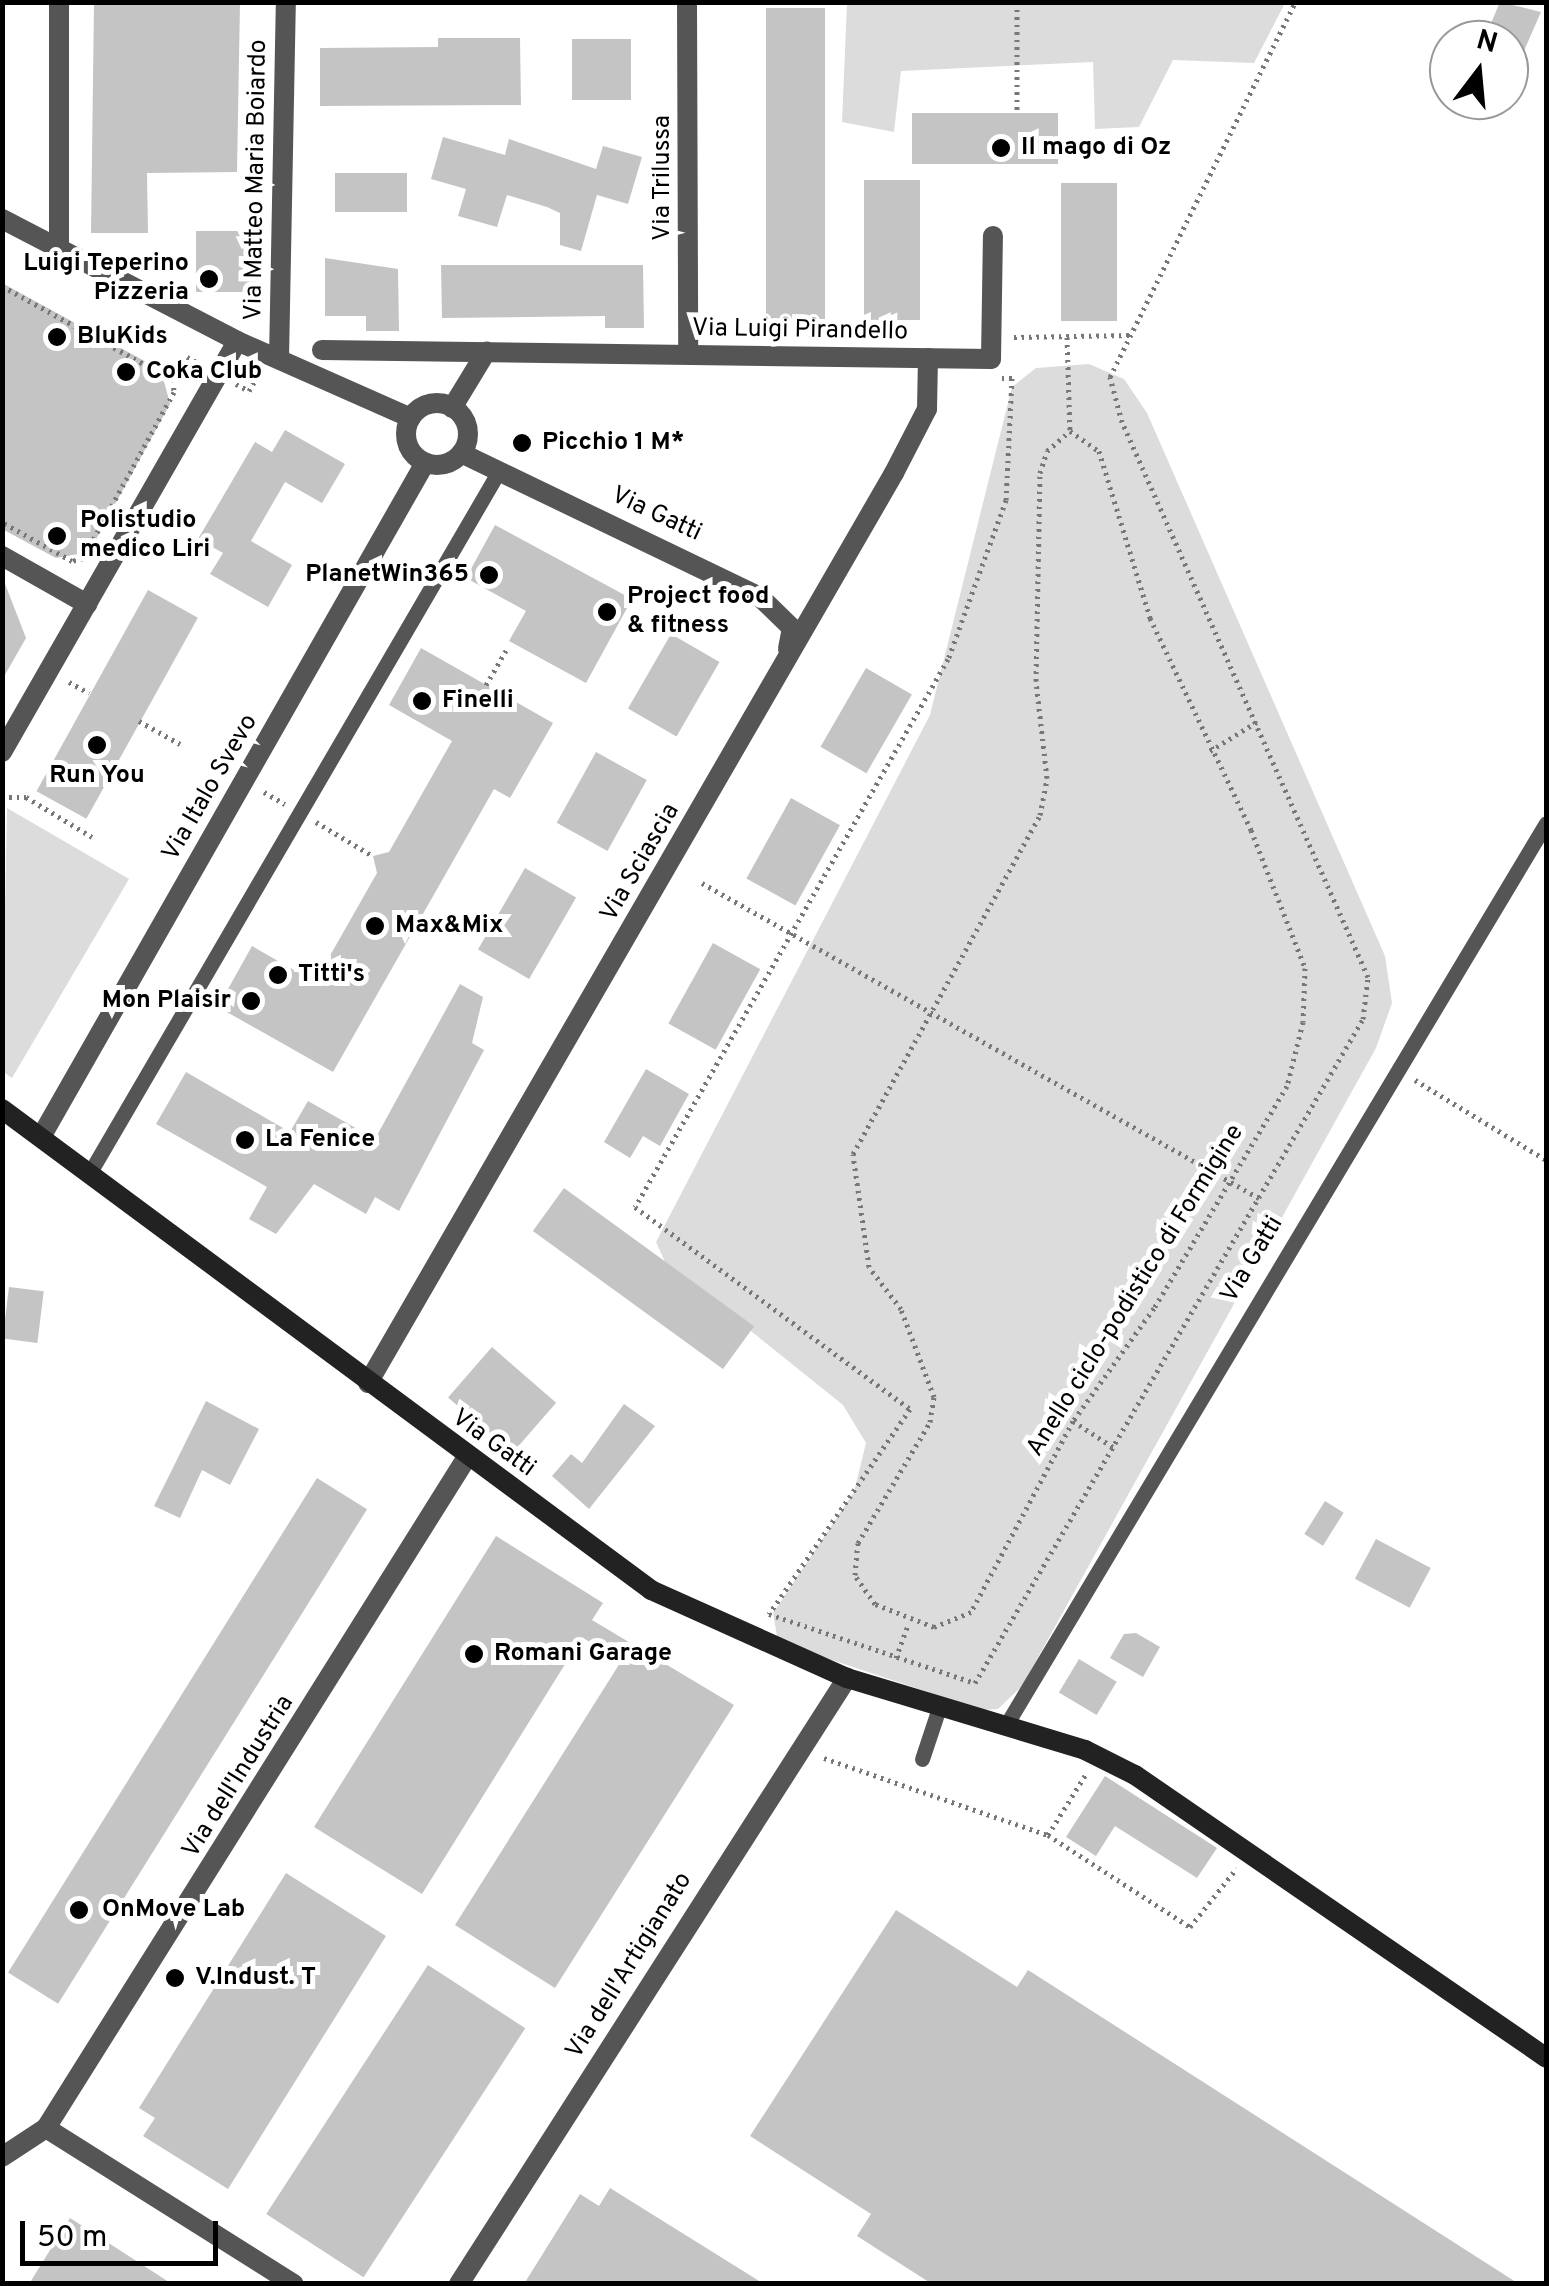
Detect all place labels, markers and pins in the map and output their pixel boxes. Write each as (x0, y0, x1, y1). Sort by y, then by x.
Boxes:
place label: Il mago di Oz (1021, 133, 1171, 163)
marker: Il mago di Oz (990, 137, 1012, 159)
place label: Luigi Teperino Pizzeria (23, 250, 189, 309)
marker: Luigi Teperino Pizzeria (198, 268, 220, 290)
place label: BluKids (77, 322, 168, 352)
marker: BluKids (46, 326, 68, 348)
place label: Coka Club (146, 357, 262, 387)
marker: Coka Club (115, 361, 137, 383)
place label: Picchio 1 M* (542, 428, 685, 458)
marker: Picchio 1 M* (511, 432, 533, 454)
place label: Polistudio medico Liri (80, 507, 210, 566)
marker: Polistudio medico Liri (44, 523, 70, 549)
place label: PlanetWin365 (305, 560, 469, 590)
marker: PlanetWin365 (478, 564, 500, 586)
place label: Project food & fitness (627, 583, 769, 642)
marker: Project food & fitness (596, 601, 618, 623)
place label: Finelli (442, 686, 514, 716)
marker: Finelli (411, 690, 433, 712)
marker: Run You (86, 734, 108, 756)
place label: Run You (49, 761, 145, 791)
place label: Max&Mix (395, 911, 503, 941)
marker: Max&Mix (364, 915, 386, 937)
place label: Titti's (298, 960, 365, 990)
marker: Titti's (267, 964, 289, 986)
place label: Mon Plaisir (102, 986, 231, 1016)
marker: Mon Plaisir (240, 990, 262, 1012)
place label: La Fenice (265, 1125, 375, 1155)
marker: La Fenice (234, 1129, 256, 1151)
place label: Romani Garage (494, 1639, 672, 1669)
marker: Romani Garage (463, 1643, 485, 1665)
place label: OnMove Lab (102, 1895, 245, 1925)
marker: OnMove Lab (66, 1897, 92, 1923)
place label: V.Indust. T (195, 1963, 316, 1993)
marker: V.Indust. T (164, 1967, 186, 1989)

